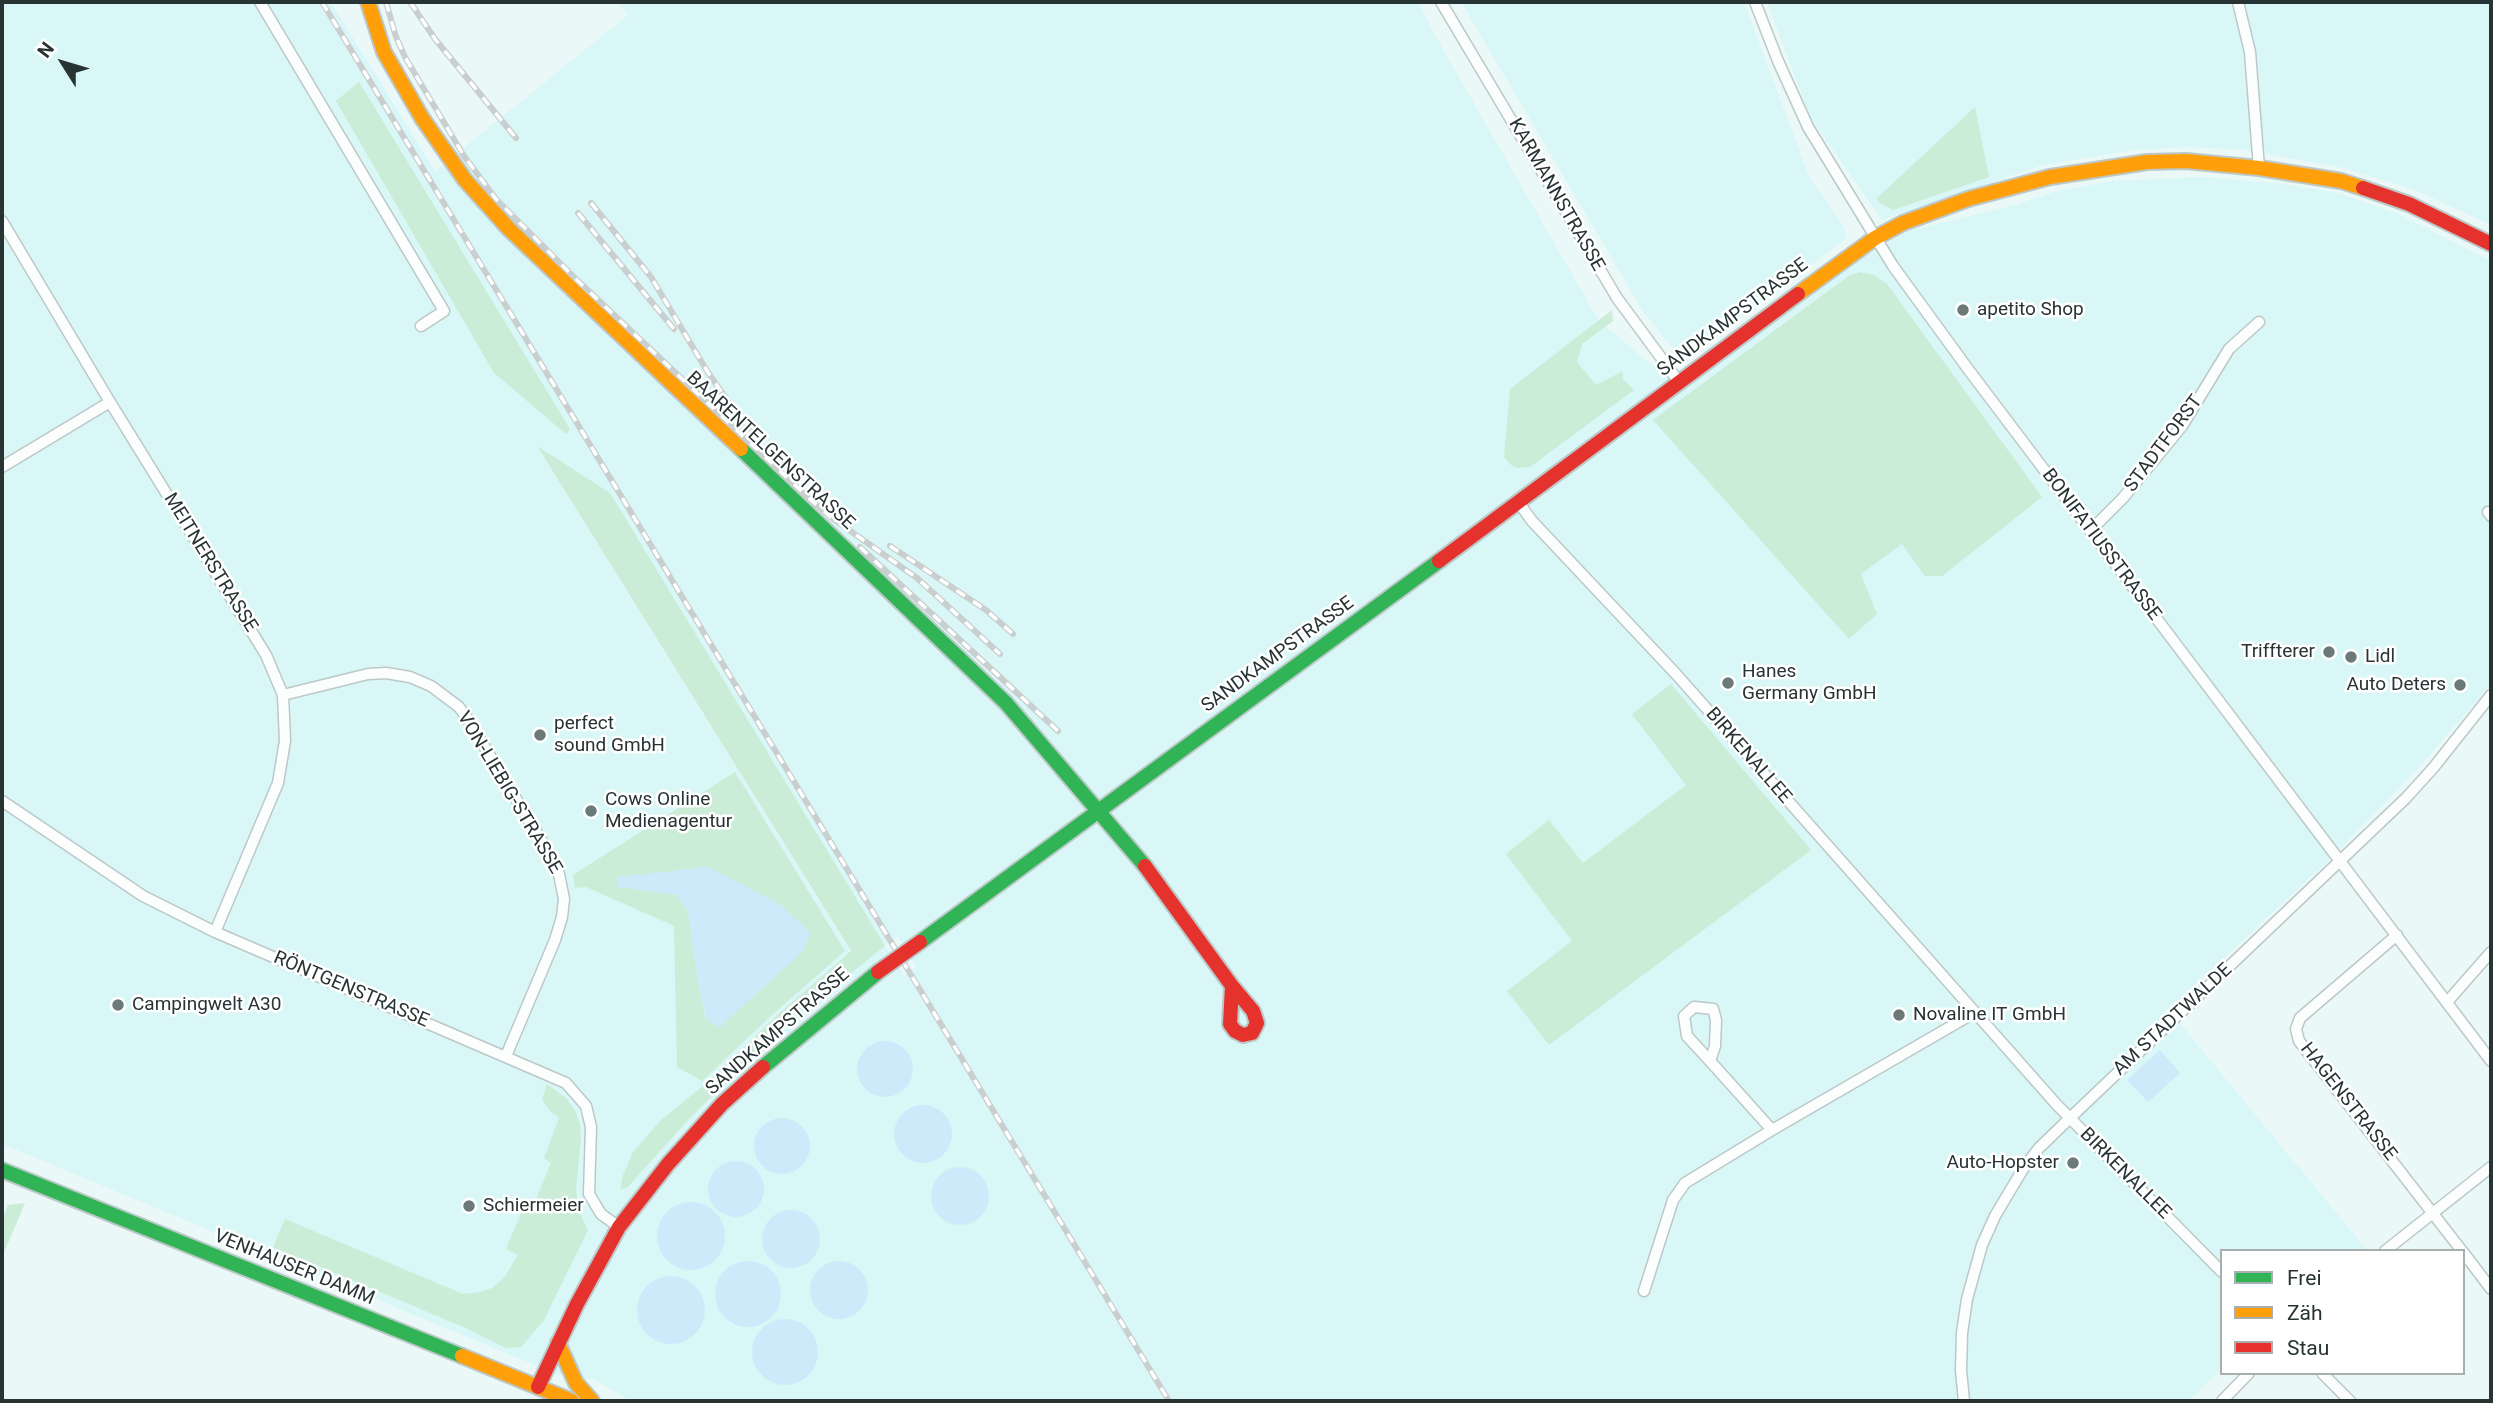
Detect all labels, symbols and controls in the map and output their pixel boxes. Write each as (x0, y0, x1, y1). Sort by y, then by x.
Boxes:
north arrow (28, 28, 98, 98)
text: N (33, 38, 59, 62)
street label: KARMANNSTRASSE (1503, 115, 1609, 275)
street label: SANDKAMPSTRASSE (1653, 254, 1813, 382)
place label: apetito Shop (1977, 299, 2084, 321)
marker: apetito Shop (1955, 302, 1971, 318)
street label: BAARENTELGENSTRASSE (681, 367, 859, 535)
street label: STADTFORST (2120, 391, 2208, 497)
street label: BONIFATIUSSTRASSE (2037, 465, 2165, 625)
street label: MEITNERSTRASSE (158, 489, 262, 637)
street label: SANDKAMPSTRASSE (1197, 592, 1359, 718)
place label: Triffterer (2241, 641, 2315, 663)
marker: Triffterer (2321, 644, 2337, 660)
place label: Lidl (2365, 646, 2395, 668)
marker: Lidl (2343, 649, 2359, 665)
place label: Hanes Germany GmbH (1742, 661, 1876, 705)
place label: Auto Deters (2347, 674, 2446, 696)
marker: Hanes Germany GmbH (1720, 675, 1736, 691)
marker: Auto Deters (2452, 677, 2468, 693)
street label: BIRKENALLEE (1700, 703, 1796, 809)
street label: VON-LIEBIG-STRASSE (452, 708, 566, 878)
place label: perfect sound GmbH (554, 713, 665, 757)
marker: perfect sound GmbH (532, 727, 548, 743)
place label: Cows Online Medienagentur (605, 789, 732, 833)
marker: Cows Online Medienagentur (583, 803, 599, 819)
street label: RÖNTGENSTRASSE (270, 947, 432, 1033)
street label: AM STADTWALDE (2109, 959, 2237, 1081)
street label: SANDKAMPSTRASSE (702, 963, 854, 1101)
place label: Campingwelt A30 (132, 994, 281, 1016)
marker: Campingwelt A30 (110, 997, 126, 1013)
place label: Novaline IT GmbH (1913, 1004, 2066, 1026)
marker: Novaline IT GmbH (1891, 1007, 1907, 1023)
street label: HAGENSTRASSE (2295, 1038, 2401, 1166)
street label: BIRKENALLEE (2075, 1124, 2175, 1224)
place label: Auto-Hopster (1947, 1152, 2059, 1174)
marker: Auto-Hopster (2065, 1155, 2081, 1171)
place label: Schiermeier (483, 1195, 584, 1217)
marker: Schiermeier (461, 1198, 477, 1214)
street label: VENHAUSER DAMM (210, 1225, 378, 1311)
legend (2220, 1249, 2465, 1375)
text: Frei (2287, 1266, 2322, 1290)
text: Zäh (2287, 1301, 2323, 1325)
text: Stau (2287, 1336, 2329, 1360)

